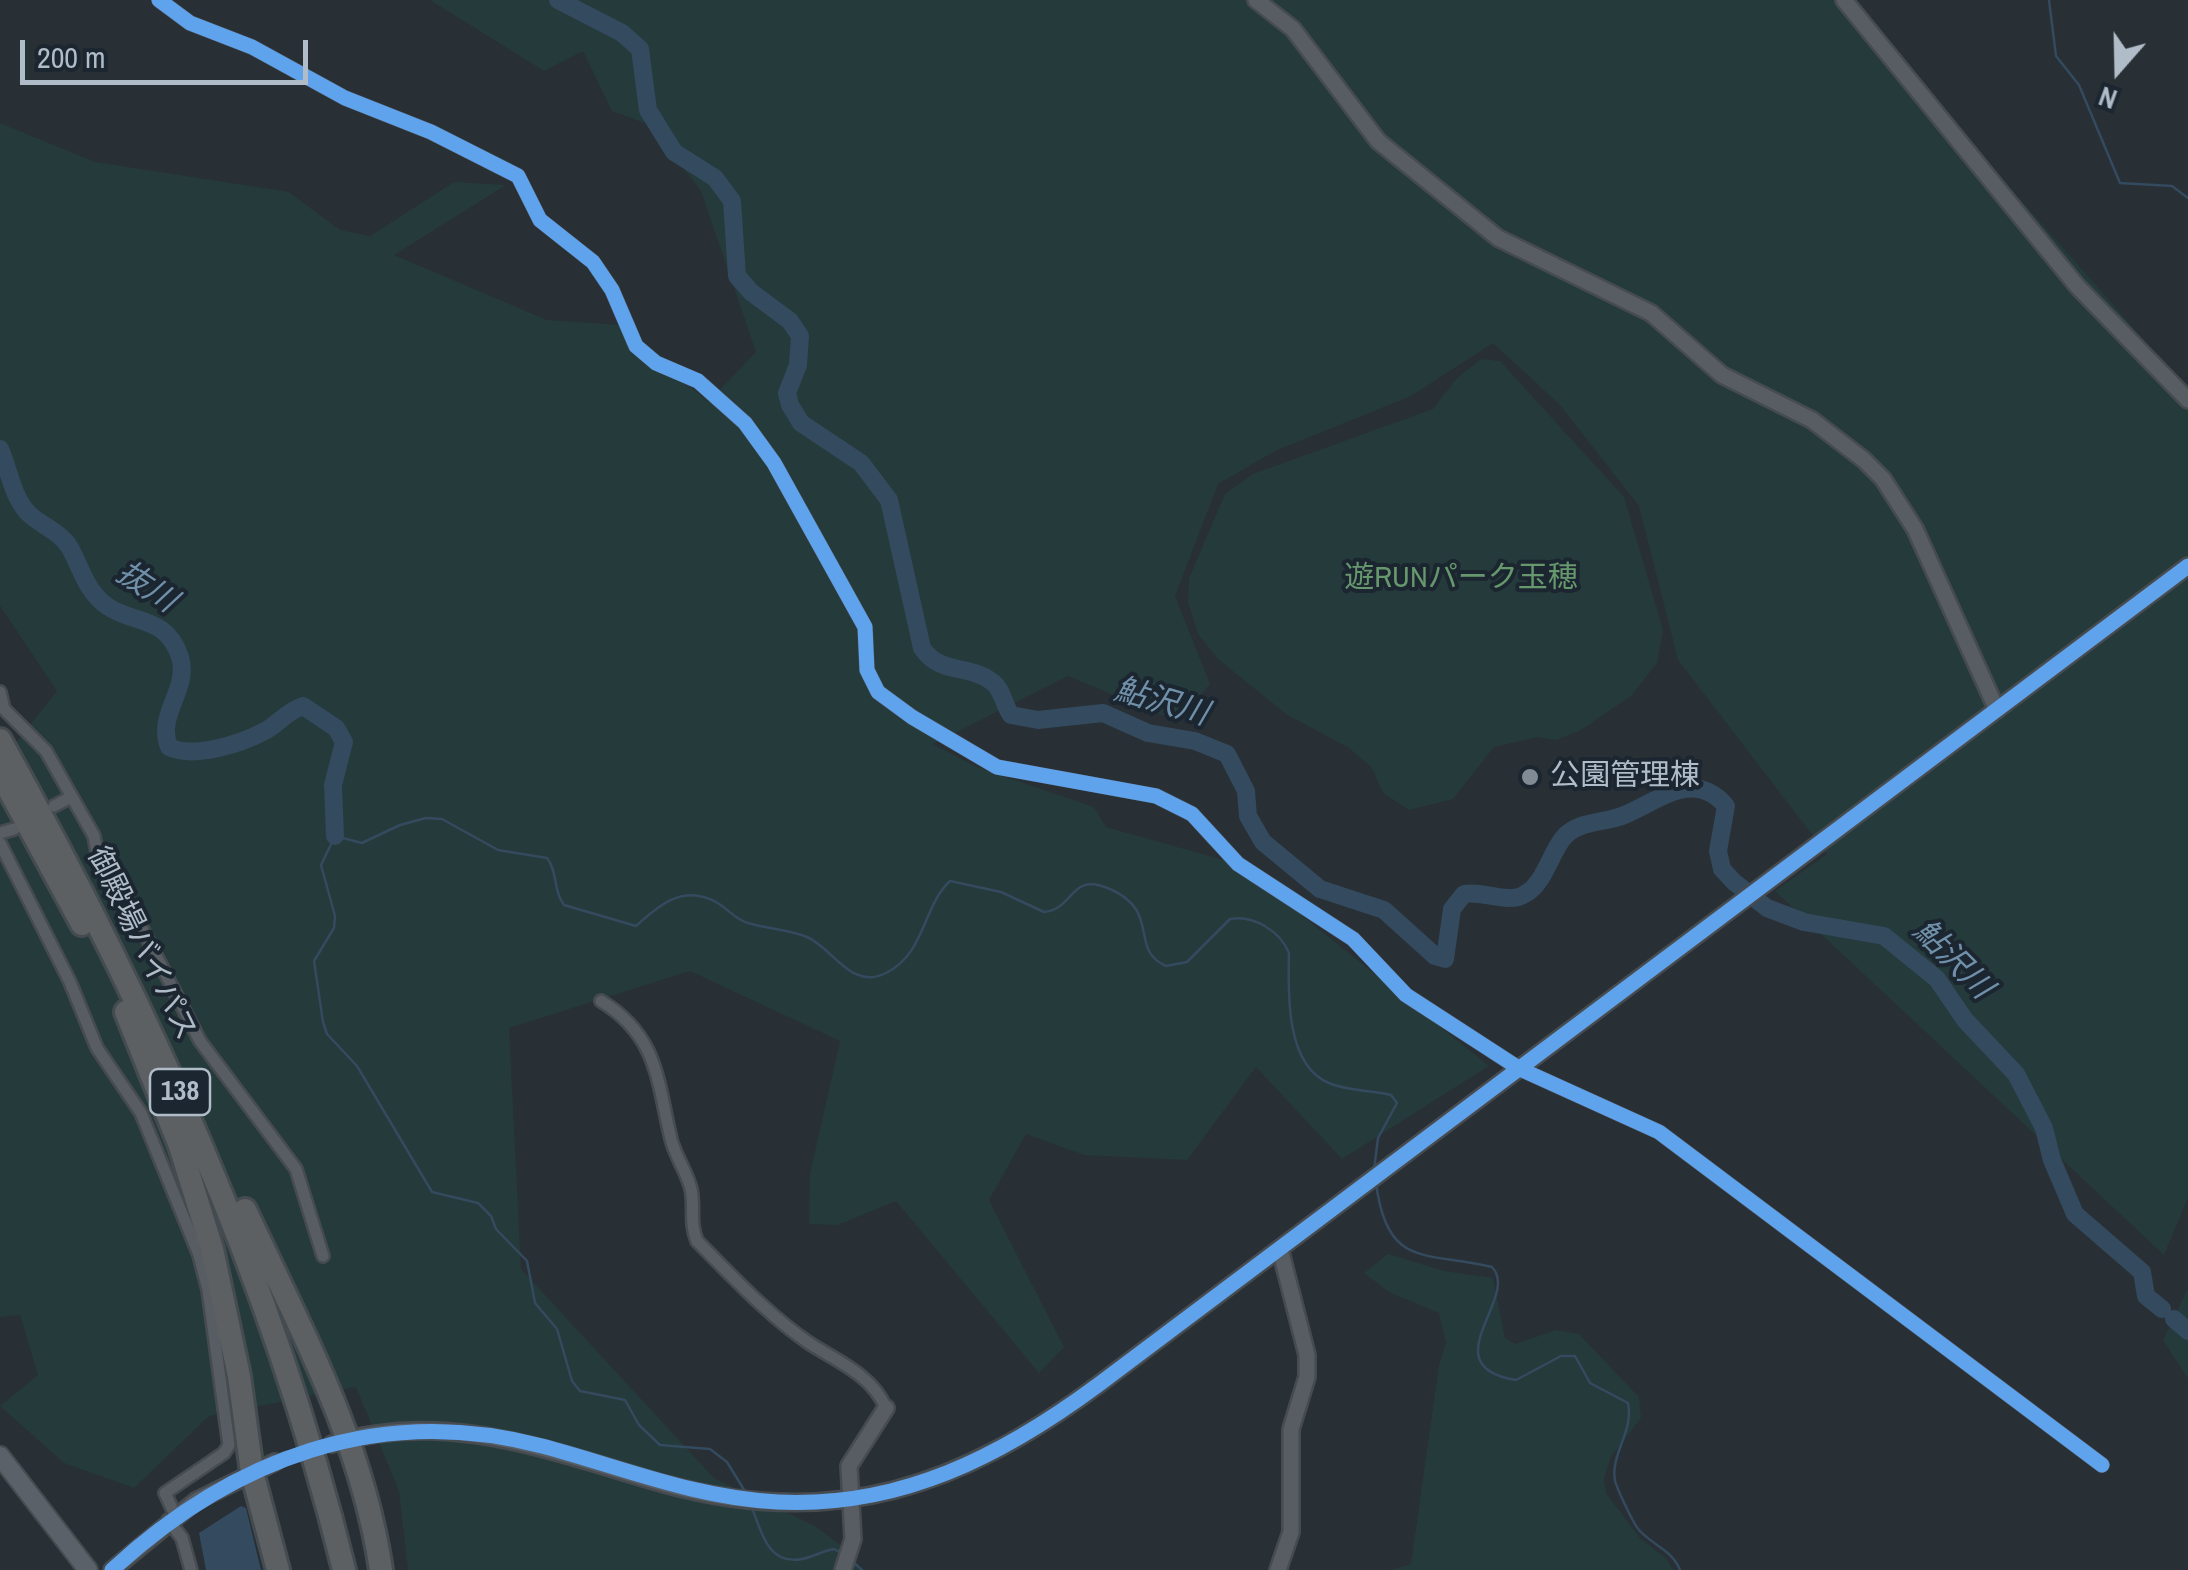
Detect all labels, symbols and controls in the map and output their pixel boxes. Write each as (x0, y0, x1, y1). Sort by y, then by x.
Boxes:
scale bar (25, 20, 312, 82)
north arrow (2068, 20, 2168, 120)
text: 200 m (37, 37, 105, 77)
text: N (2093, 78, 2122, 119)
water label: 抜川 (109, 554, 183, 622)
park label: 遊RUNパーク玉穂 (1344, 561, 1578, 597)
water label: 鮎沢川 (1110, 671, 1212, 735)
place label: 公園管理棟 (1550, 759, 1700, 795)
marker: 公園管理棟 (1519, 766, 1541, 788)
street label: 御殿場バイパス (79, 842, 203, 1046)
water label: 鮎沢川 (1904, 912, 2000, 1008)
road number: 138 (150, 1069, 210, 1115)

